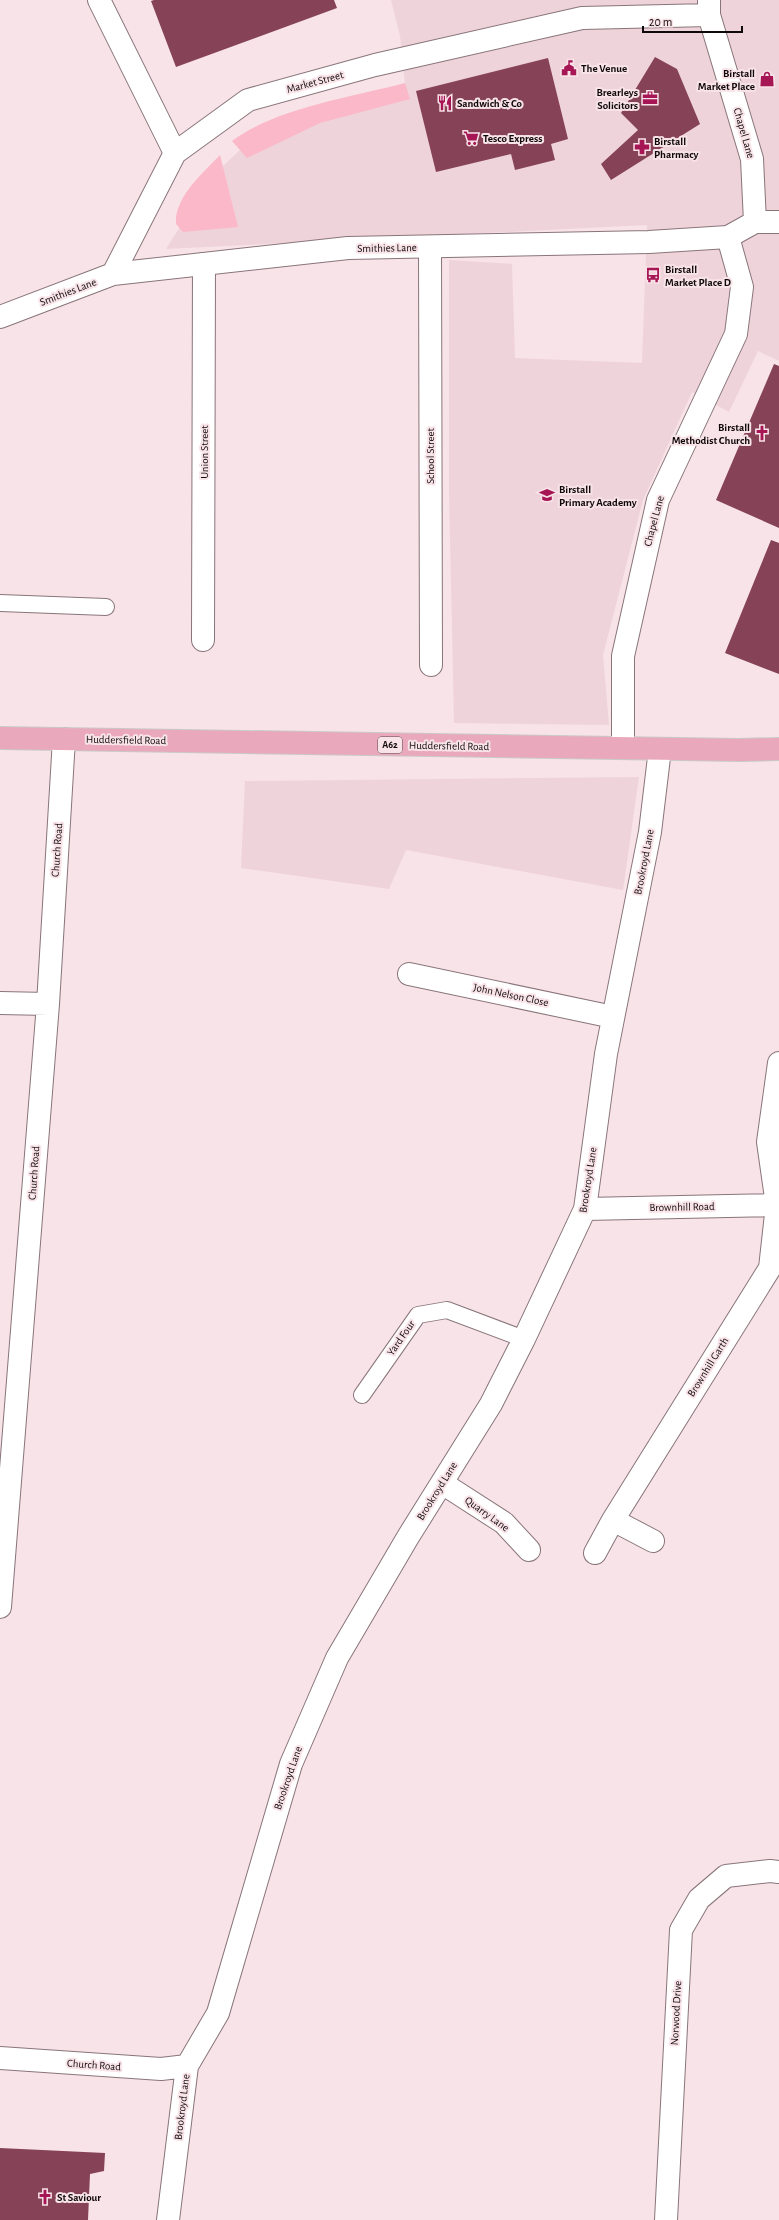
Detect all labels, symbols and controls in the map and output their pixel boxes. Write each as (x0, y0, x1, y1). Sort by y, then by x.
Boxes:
scale bar (643, 8, 742, 34)
text: 20 m (649, 16, 672, 28)
public building icon: The Venue (560, 59, 578, 77)
place label: The Venue (581, 63, 627, 74)
place label: Birstall Market Place (698, 68, 755, 92)
street label: Market Street (285, 69, 345, 95)
shop icon: Birstall Market Place (758, 70, 776, 88)
place label: Brearleys Solicitors (596, 87, 638, 111)
office icon: Brearleys Solicitors (641, 89, 659, 107)
restaurant icon: Sandwich & Co (436, 94, 454, 112)
place label: Sandwich & Co (457, 98, 522, 109)
street label: Chapel Lane (732, 106, 756, 160)
supermarket icon: Tesco Express (462, 129, 480, 147)
place label: Tesco Express (483, 133, 542, 144)
place label: Birstall Pharmacy (654, 136, 698, 160)
pharmacy icon: Birstall Pharmacy (633, 138, 651, 156)
street label: Smithies Lane (357, 242, 417, 254)
place label: Birstall Market Place D (665, 264, 731, 288)
bus stop icon: Birstall Market Place D (644, 266, 662, 284)
street label: Smithies Lane (38, 276, 98, 308)
place label: Birstall Methodist Church (672, 422, 750, 446)
church icon: Birstall Methodist Church (753, 424, 771, 442)
street label: Union Street (199, 425, 210, 479)
street label: School Street (425, 427, 436, 484)
place label: Birstall Primary Academy (559, 484, 637, 508)
school or university icon: Birstall Primary Academy (538, 486, 556, 504)
street label: Chapel Lane (642, 494, 666, 548)
street label: Huddersfield Road (86, 734, 167, 746)
road number: A62 (378, 737, 402, 753)
street label: Huddersfield Road (409, 740, 490, 752)
street label: Church Road (50, 822, 64, 877)
street label: Brookroyd Lane (632, 828, 656, 896)
street label: John Nelson Close (472, 982, 550, 1008)
street label: Church Road (27, 1145, 41, 1200)
street label: Brookroyd Lane (577, 1146, 599, 1214)
street label: Brownhill Road (649, 1201, 715, 1213)
street label: Yard Four (385, 1318, 417, 1358)
street label: Brownhill Garth (685, 1335, 731, 1399)
street label: Brookroyd Lane (415, 1460, 459, 1522)
street label: Quarry Lane (463, 1494, 511, 1534)
street label: Brookroyd Lane (272, 1745, 304, 1811)
street label: Norwood Drive (669, 1980, 683, 2046)
street label: Church Road (67, 2058, 122, 2072)
street label: Brookroyd Lane (173, 2073, 191, 2141)
church icon: St Saviour (36, 2188, 54, 2206)
place label: St Saviour (57, 2192, 101, 2203)

